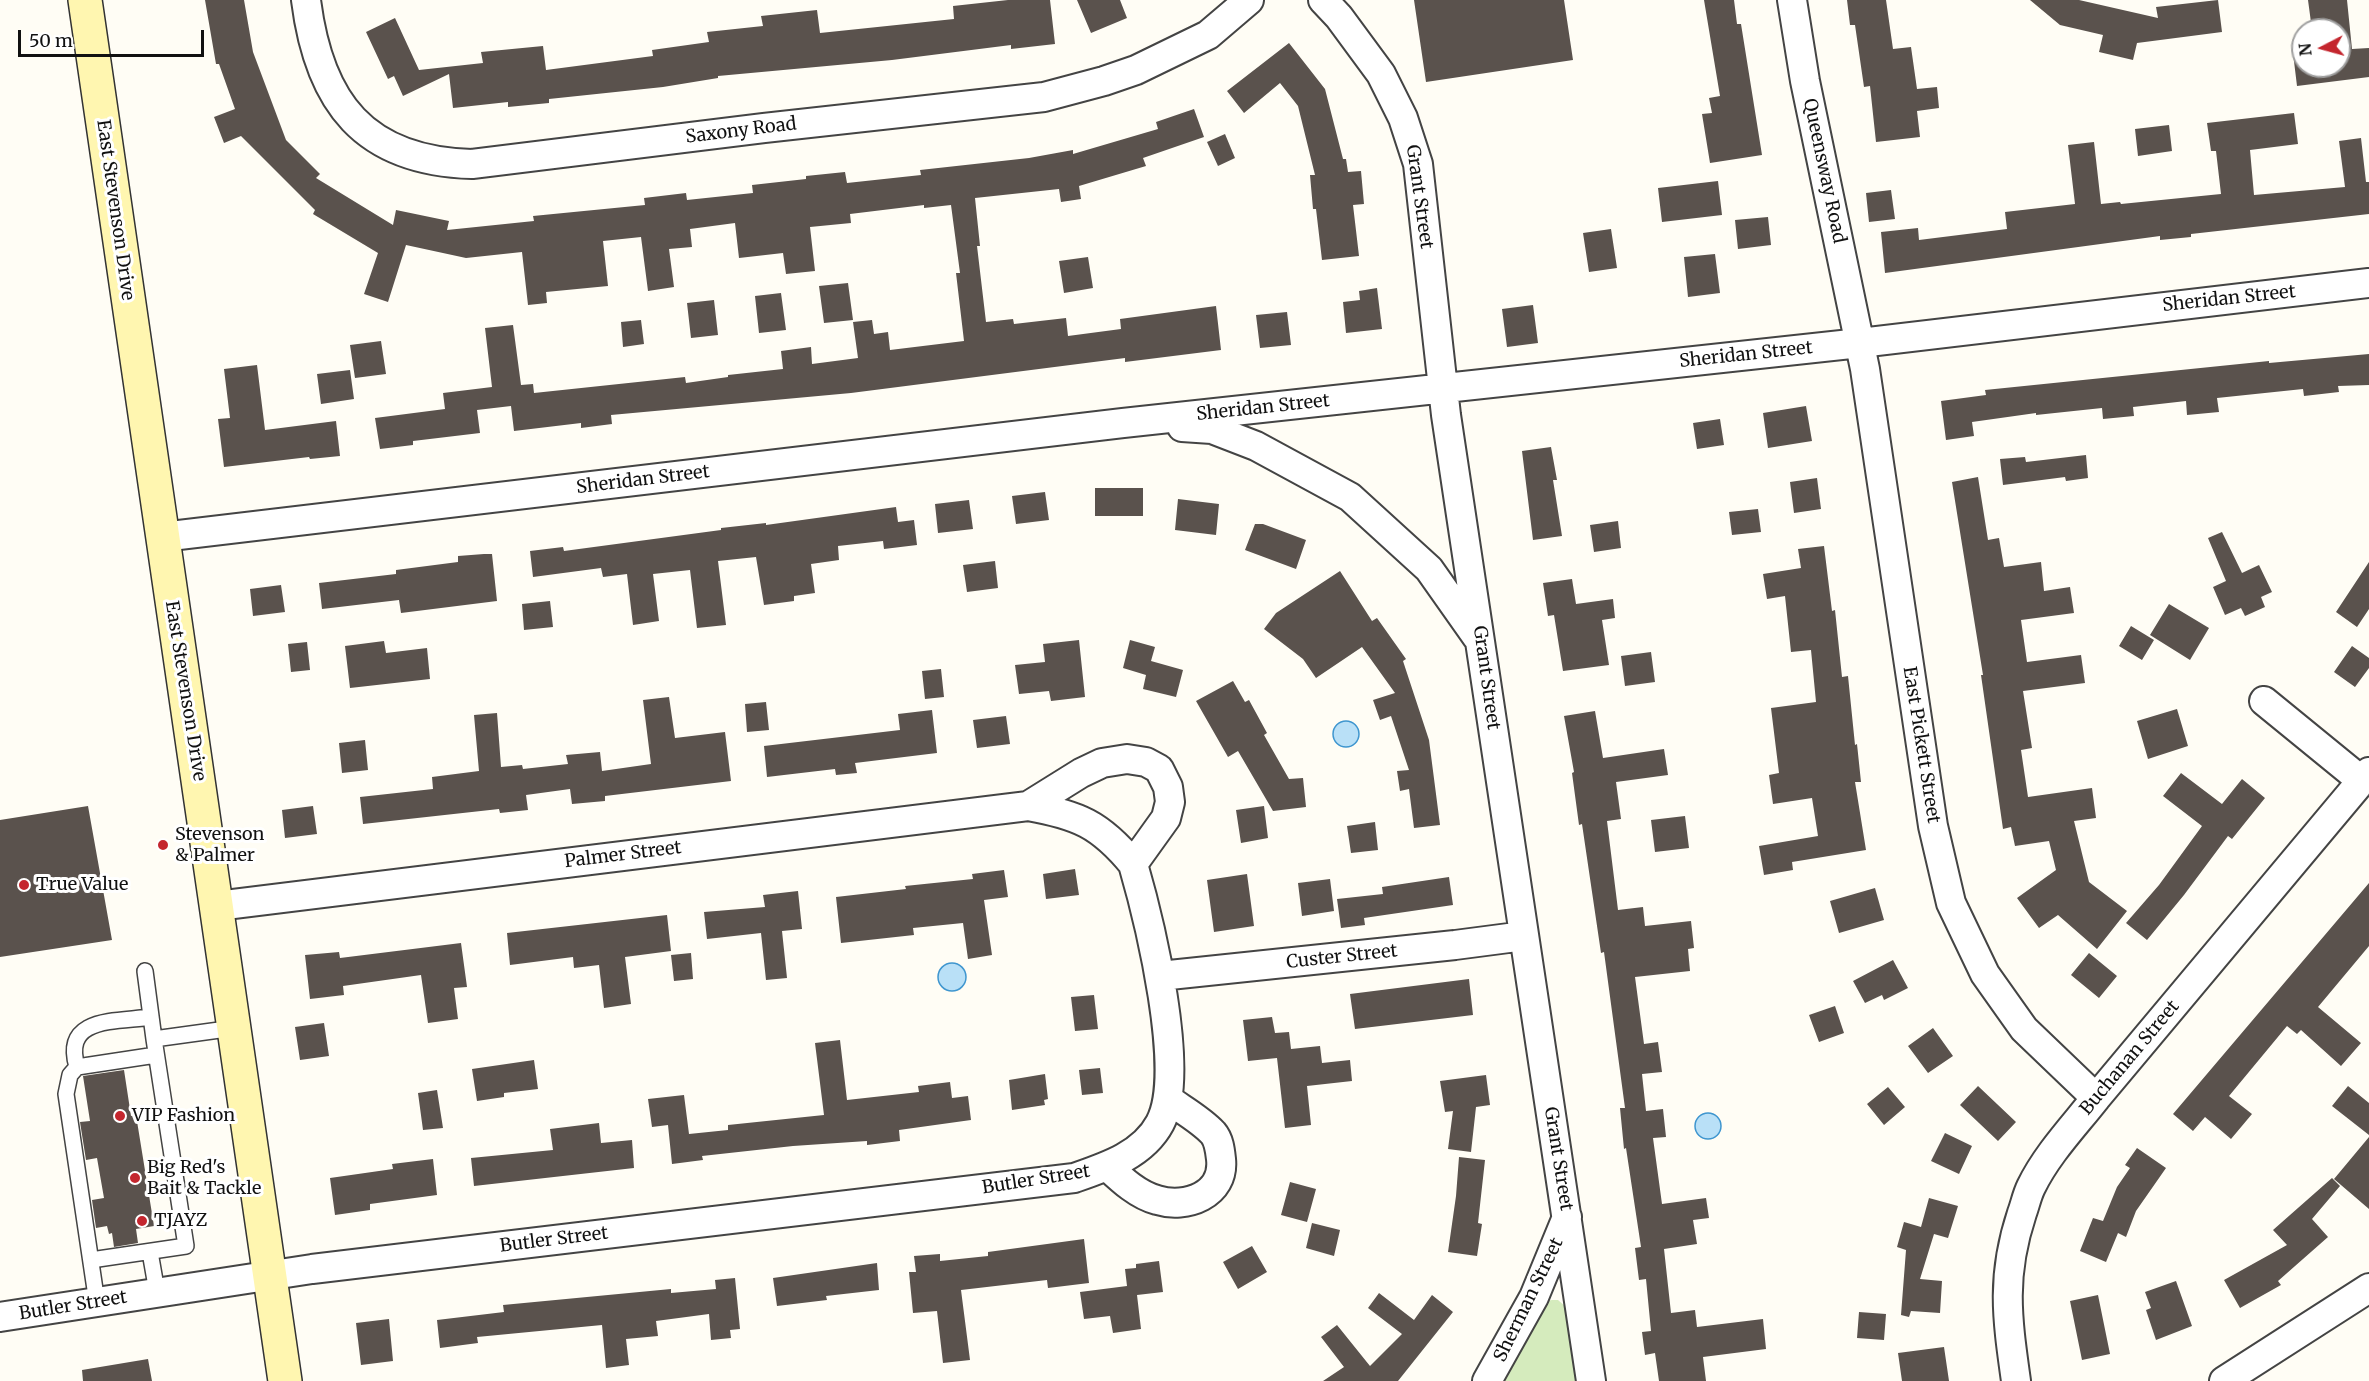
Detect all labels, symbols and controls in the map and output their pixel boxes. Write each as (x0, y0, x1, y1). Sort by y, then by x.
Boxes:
scale bar (21, 18, 207, 56)
north arrow (2291, 18, 2351, 78)
text: 50 m (29, 29, 73, 52)
text: N (2294, 42, 2316, 57)
street label: Queensway Road (1798, 97, 1850, 245)
street label: Saxony Road (684, 113, 798, 149)
street label: East Stevenson Drive (92, 118, 138, 302)
street label: Grant Street (1401, 144, 1437, 250)
street label: Sheridan Street (2161, 281, 2297, 317)
street label: Sheridan Street (1678, 337, 1814, 373)
street label: Sheridan Street (1195, 390, 1331, 426)
street label: Sheridan Street (575, 461, 711, 499)
street label: East Stevenson Drive (160, 599, 210, 783)
street label: Grant Street (1468, 625, 1504, 731)
street label: East Pickett Street (1898, 665, 1944, 825)
place label: Stevenson & Palmer (175, 824, 264, 866)
street label: Palmer Street (563, 837, 683, 873)
marker: Stevenson & Palmer (156, 838, 170, 852)
place label: True Value (36, 874, 128, 896)
marker: True Value (17, 878, 31, 892)
street label: Custer Street (1285, 940, 1399, 974)
street label: Buchanan Street (2076, 996, 2184, 1120)
place label: VIP Fashion (132, 1105, 235, 1127)
street label: Grant Street (1539, 1106, 1577, 1212)
marker: VIP Fashion (113, 1109, 127, 1123)
place label: Big Red's Bait & Tackle (147, 1157, 261, 1200)
street label: Butler Street (981, 1161, 1091, 1199)
marker: Big Red's Bait & Tackle (128, 1171, 142, 1185)
place label: TJAYZ (154, 1210, 207, 1232)
marker: TJAYZ (135, 1214, 149, 1228)
street label: Butler Street (499, 1223, 609, 1257)
street label: Sherman Street (1490, 1235, 1568, 1365)
street label: Butler Street (18, 1287, 128, 1325)

